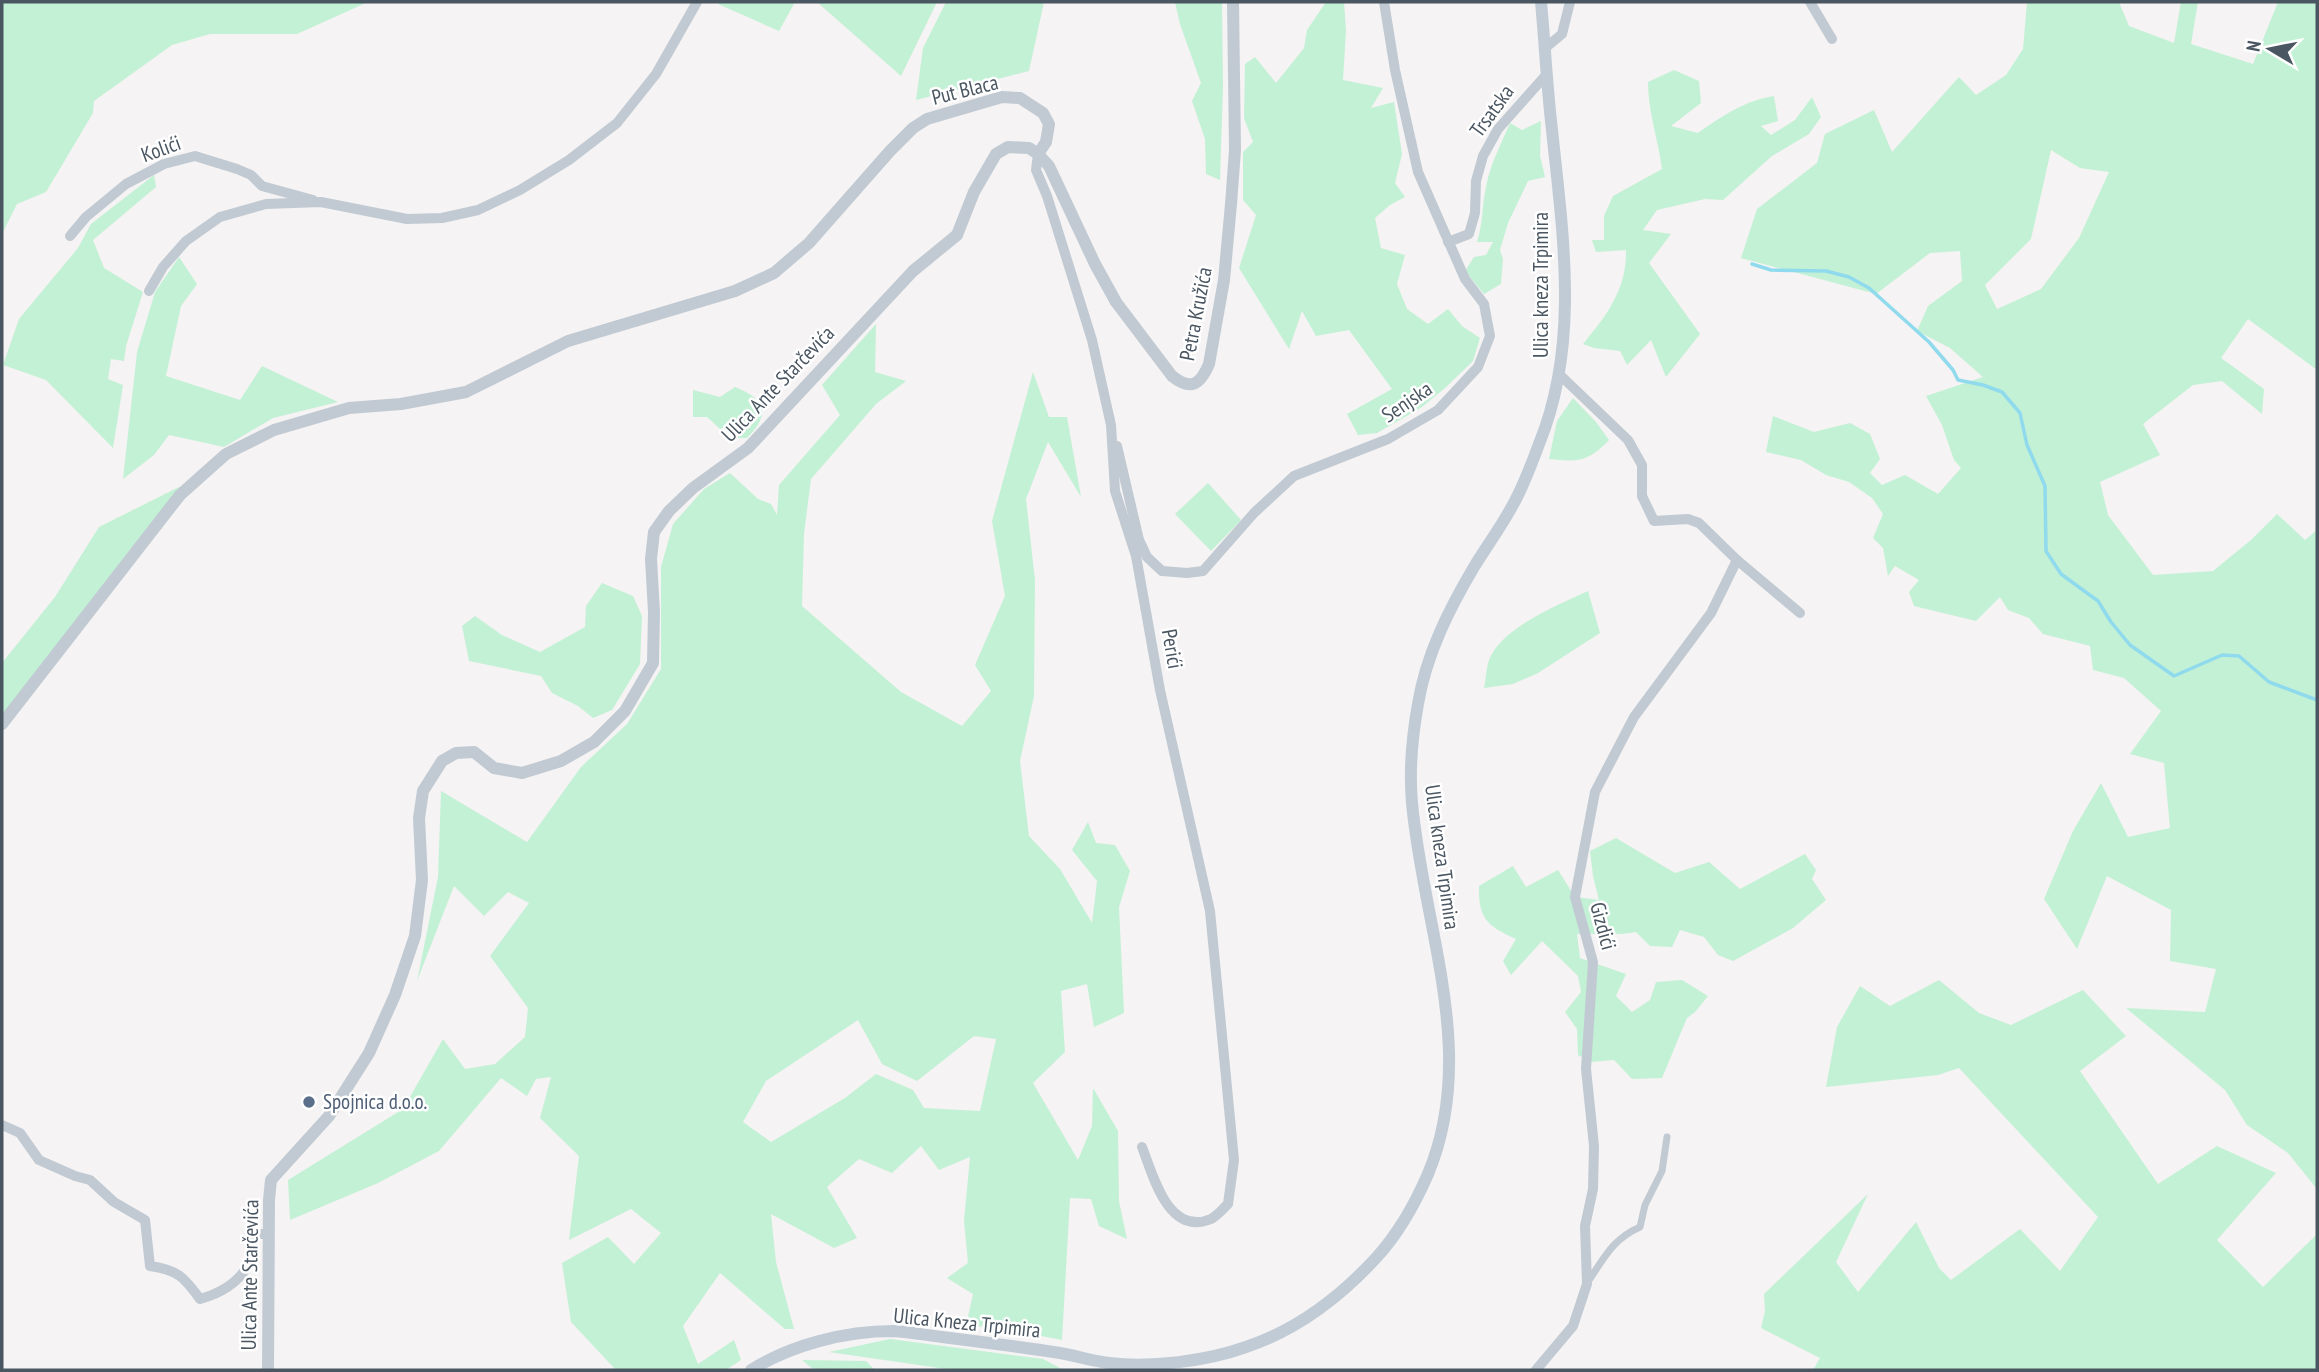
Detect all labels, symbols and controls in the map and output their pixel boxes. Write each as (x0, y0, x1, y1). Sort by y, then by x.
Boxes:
north arrow (2235, 14, 2305, 84)
text: N (2241, 39, 2266, 53)
street label: Put Blaca (929, 68, 1001, 111)
street label: Trsatska (1464, 79, 1520, 142)
street label: Kolići (137, 129, 184, 168)
street label: Ulica kneza Trpimira (1527, 212, 1554, 358)
street label: Petra Kružića (1173, 265, 1218, 363)
street label: Ulica Ante Starčevića (715, 320, 840, 447)
street label: Senjska (1376, 375, 1437, 428)
street label: Perići (1156, 627, 1189, 671)
street label: Ulica kneza Trpimira (1419, 783, 1466, 931)
street label: Gizdići (1584, 899, 1623, 953)
place label: Spojnica d.o.o. (323, 1088, 427, 1115)
marker: Spojnica d.o.o. (301, 1094, 317, 1110)
street label: Ulica Ante Starčevića (235, 1199, 264, 1351)
street label: Ulica Kneza Trpimira (892, 1301, 1042, 1344)

